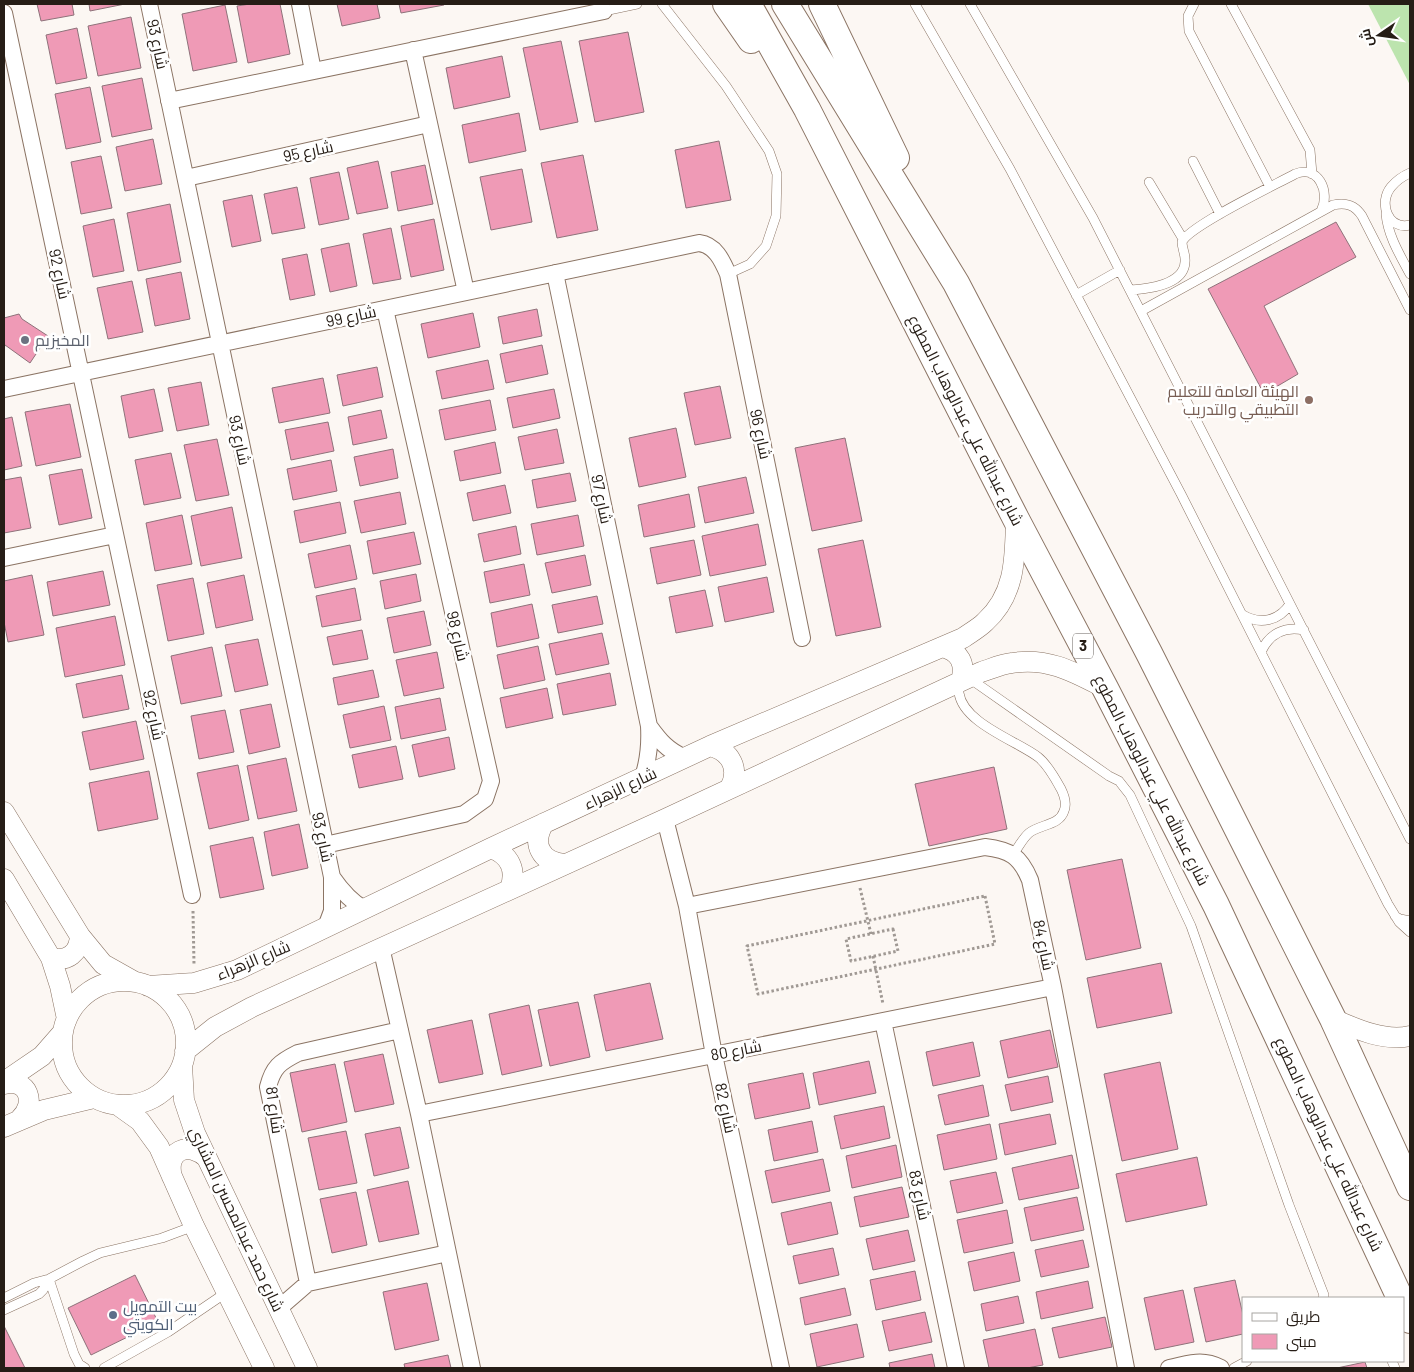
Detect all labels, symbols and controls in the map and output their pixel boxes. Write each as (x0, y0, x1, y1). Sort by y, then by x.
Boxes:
north arrow (1354, 10, 1404, 60)
street label: شارع 93 (141, 17, 173, 71)
text: ش (1356, 27, 1377, 49)
street label: شارع 95 (281, 136, 335, 168)
street label: شارع 92 (43, 247, 75, 301)
street label: شارع 99 (324, 301, 378, 333)
street label: شارع عبدالله علي عبدالوهاب المطوع (900, 311, 1028, 531)
place label: المخيزيم (35, 330, 90, 352)
marker: المخيزيم (19, 334, 31, 346)
place label: الهيئة العامة للتعليم التطبيقي والتدريب (1167, 381, 1299, 423)
marker: الهيئة العامة للتعليم التطبيقي والتدريب (1303, 394, 1315, 406)
street label: شارع 96 (744, 407, 776, 461)
street label: شارع 93 (223, 413, 255, 467)
street label: شارع 97 (585, 472, 617, 526)
street label: شارع 98 (441, 609, 473, 663)
road number: 3 (1073, 634, 1093, 658)
street label: شارع عبدالله علي عبدالوهاب المطوع (1086, 671, 1214, 891)
street label: شارع 92 (137, 688, 169, 742)
street label: شارع الزهراء (580, 762, 661, 815)
street label: شارع 93 (306, 810, 338, 864)
street label: شارع 84 (1027, 918, 1059, 973)
street label: شارع الزهراء (213, 936, 294, 986)
street label: شارع عبدالله علي عبدالوهاب المطوع (1267, 1034, 1388, 1256)
street label: شارع 80 (709, 1035, 764, 1067)
street label: شارع 82 (709, 1081, 741, 1135)
street label: شارع 81 (260, 1085, 288, 1135)
street label: شارع حمد عبدالمحسن المشاري (182, 1123, 289, 1316)
street label: شارع 83 (903, 1168, 935, 1222)
place label: بيت التمويل الكويتي (123, 1296, 197, 1338)
legend (1242, 1297, 1404, 1362)
text: طريق (1286, 1307, 1320, 1327)
marker: بيت التمويل الكويتي (107, 1309, 119, 1321)
text: مبنى (1286, 1332, 1317, 1352)

